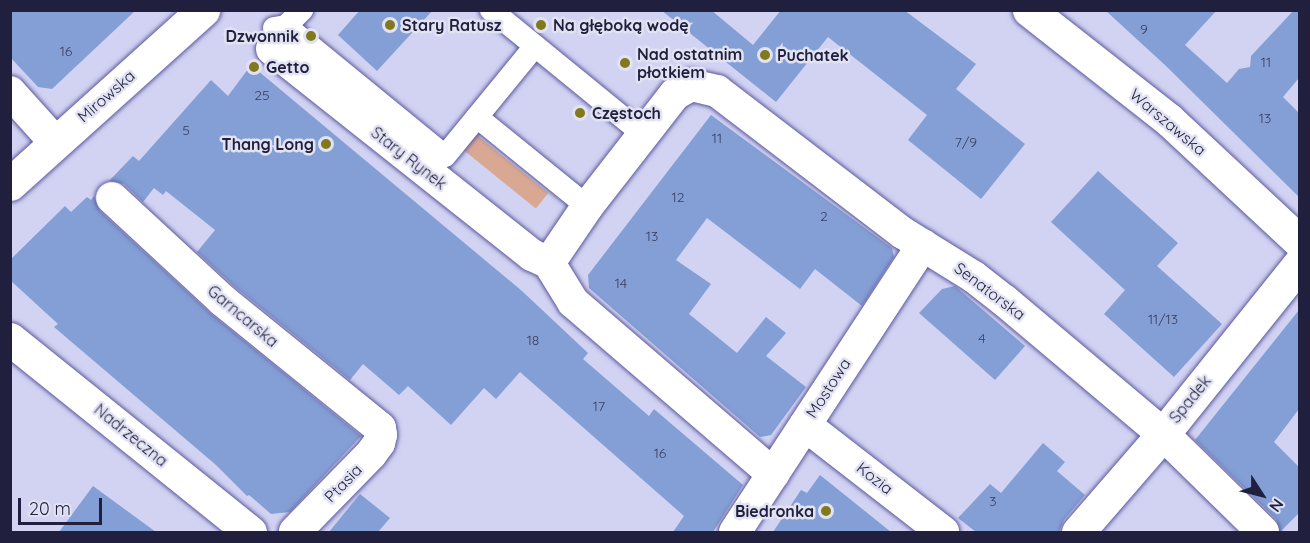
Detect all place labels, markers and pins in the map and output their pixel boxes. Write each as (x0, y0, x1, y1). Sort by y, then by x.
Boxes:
place label: Stary Ratusz (402, 15, 501, 35)
place label: Na głęboką wodę (553, 15, 689, 35)
marker: Stary Ratusz (383, 18, 397, 32)
marker: Na głęboką wodę (534, 18, 548, 32)
place label: Dzwonnik (226, 26, 299, 46)
marker: Dzwonnik (304, 29, 318, 43)
place label: Nad ostatnim płotkiem (637, 44, 742, 82)
place label: Puchatek (777, 45, 849, 65)
marker: Puchatek (758, 48, 772, 62)
marker: Nad ostatnim płotkiem (618, 56, 632, 70)
place label: Getto (266, 57, 310, 77)
marker: Getto (247, 60, 261, 74)
place label: Częstoch (592, 103, 661, 123)
marker: Częstoch (573, 106, 587, 120)
place label: Thang Long (222, 134, 314, 154)
marker: Thang Long (319, 137, 333, 151)
place label: Biedronka (735, 501, 814, 521)
marker: Biedronka (819, 504, 833, 518)

